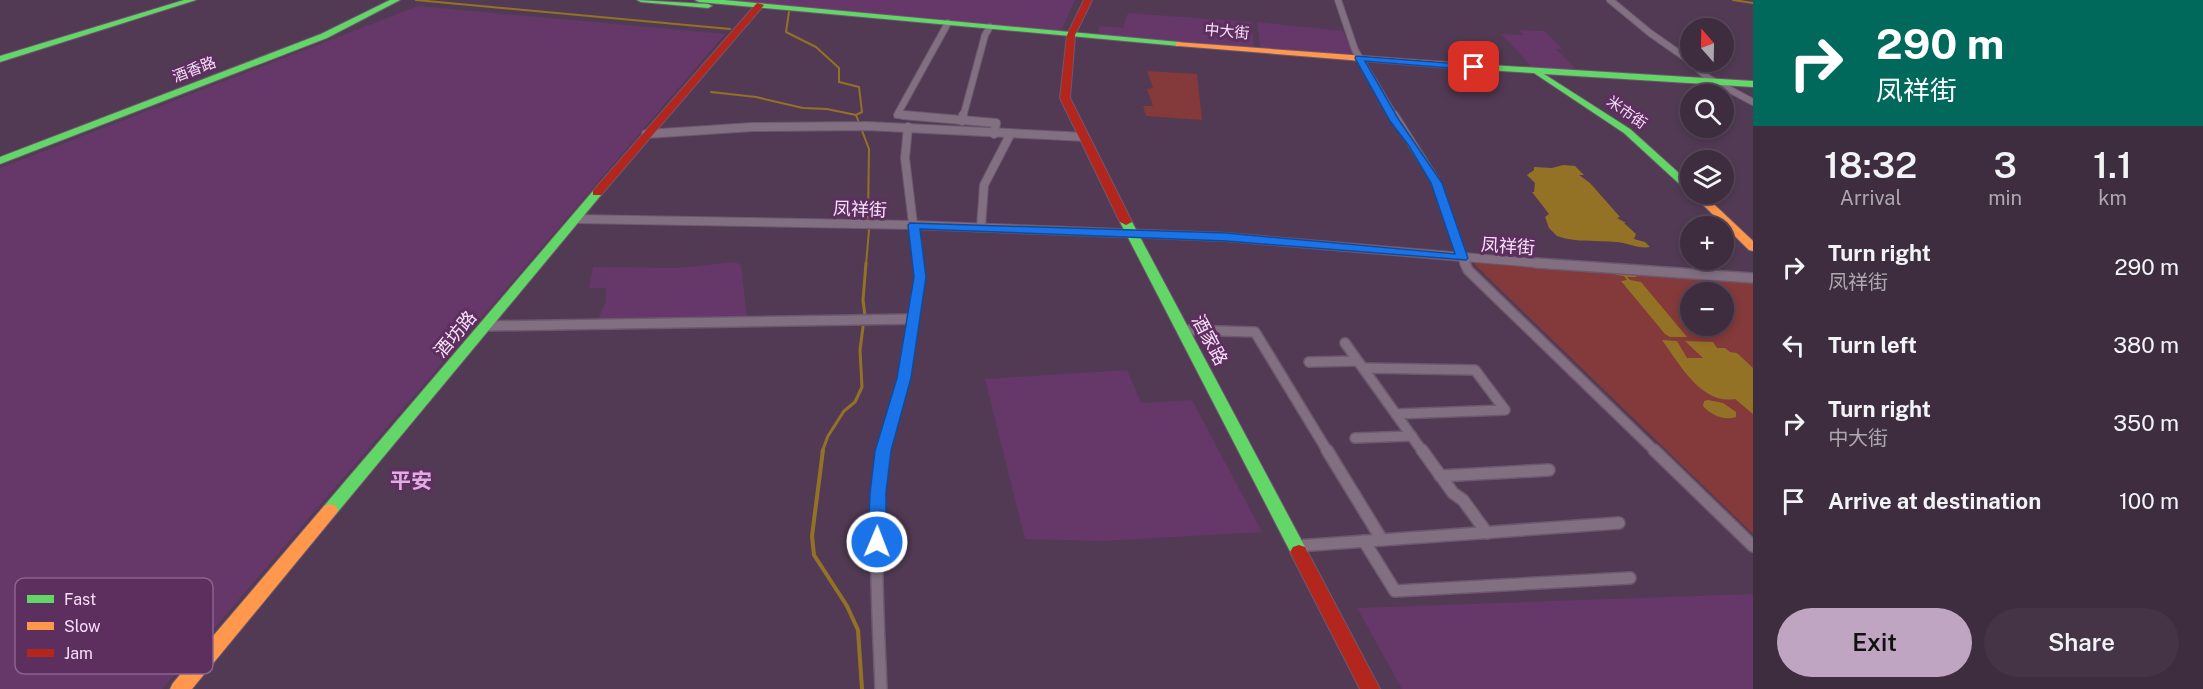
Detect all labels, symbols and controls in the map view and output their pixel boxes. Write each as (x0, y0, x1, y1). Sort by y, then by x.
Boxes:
north arrow (1680, 18, 1734, 72)
map controls (1680, 18, 1734, 336)
text: 290 m (1876, 19, 2004, 68)
street label: 中大街 (1204, 21, 1250, 41)
icon: right (1777, 24, 1855, 102)
pin (1448, 41, 1499, 92)
icon: arrive (1457, 50, 1490, 83)
street label: 酒香路 (170, 53, 218, 85)
text: 凤祥街 (1876, 74, 1957, 106)
button: search (1680, 84, 1734, 138)
street label: 米市街 (1604, 92, 1650, 132)
text: 18:32 (1824, 144, 1917, 186)
text: 3 (1993, 144, 2017, 186)
text: 1.1 (2093, 144, 2132, 186)
button: layers (1680, 150, 1734, 204)
text: Arrival (1840, 186, 1901, 210)
text: min (1988, 186, 2022, 210)
text: km (2098, 186, 2127, 210)
street label: 凤祥街 (833, 198, 887, 220)
button: + (1680, 216, 1734, 270)
street label: 凤祥街 (1480, 234, 1536, 258)
text: Turn right (1828, 240, 1931, 266)
icon: right (1777, 251, 1810, 284)
text: 290 m (2114, 254, 2179, 280)
text: 凤祥街 (1828, 270, 1888, 294)
button: − (1680, 282, 1734, 336)
street label: 酒坊路 (430, 307, 480, 361)
street label: 酒家路 (1188, 311, 1232, 369)
icon: left (1777, 329, 1810, 362)
text: Turn left (1828, 332, 1917, 358)
text: 380 m (2113, 332, 2179, 358)
text: Turn right (1828, 396, 1931, 422)
icon: right (1777, 407, 1810, 440)
text: 350 m (2113, 410, 2179, 436)
text: 中大街 (1828, 426, 1888, 450)
district label: 平安 (390, 468, 432, 493)
icon: arrive (1777, 485, 1810, 518)
text: Arrive at destination (1828, 488, 2041, 514)
text: 100 m (2119, 488, 2179, 514)
position arrow (845, 510, 909, 574)
legend (15, 578, 213, 674)
text: Fast (64, 590, 96, 609)
button: Exit (1777, 608, 1972, 677)
button: Share (1984, 608, 2179, 677)
text: Slow (64, 617, 101, 636)
text: Jam (64, 644, 93, 663)

